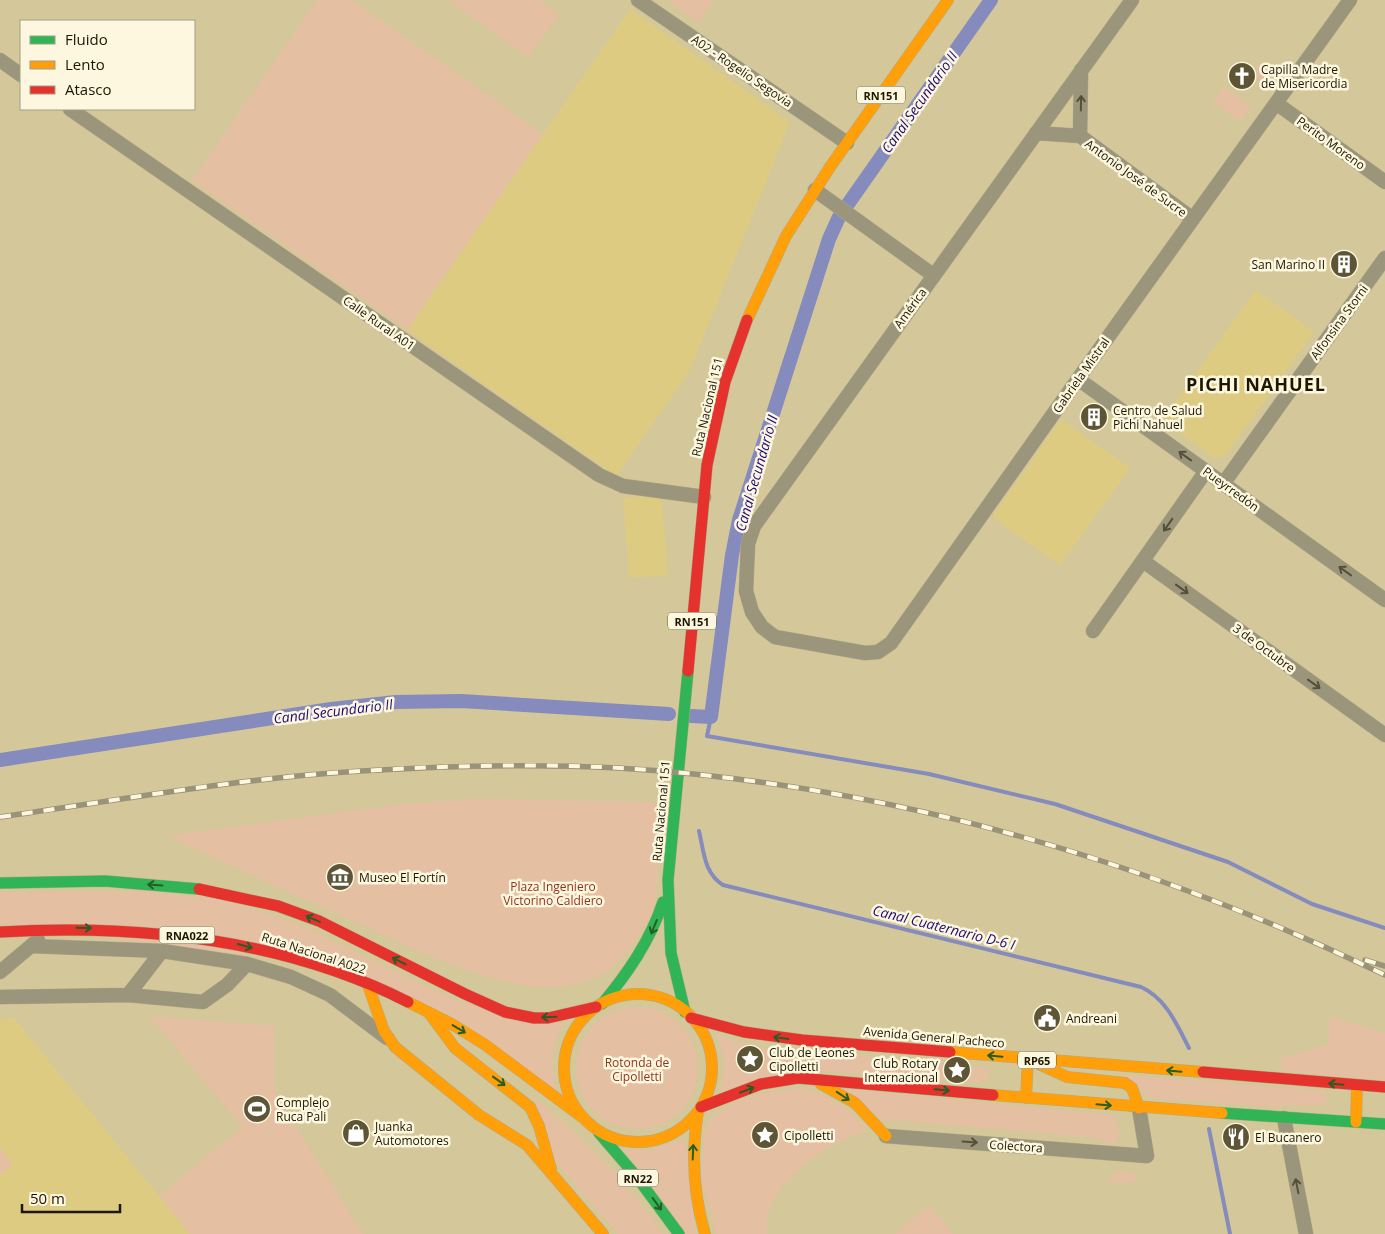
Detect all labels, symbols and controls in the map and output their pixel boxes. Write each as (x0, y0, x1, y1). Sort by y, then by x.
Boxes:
legend (20, 20, 195, 110)
text: Fluido (65, 29, 108, 49)
street label: A02 - Rogelio Segovia (688, 31, 796, 111)
water label: Canal Secundario II (877, 47, 961, 157)
text: Lento (65, 54, 105, 74)
church icon: Capilla Madre de Misericordia (1227, 61, 1257, 91)
place label: Capilla Madre de Misericordia (1261, 61, 1347, 92)
text: Atasco (65, 79, 112, 99)
road number: RN151 (857, 86, 905, 104)
one-way arrow (1076, 96, 1086, 112)
street label: Perito Moreno (1293, 112, 1369, 174)
street label: Antonio José de Sucre (1082, 135, 1190, 221)
building icon: San Marino II (1329, 249, 1359, 279)
place label: San Marino II (1251, 256, 1325, 273)
street label: Alfonsina Storni (1306, 281, 1372, 363)
street label: América (890, 284, 930, 332)
street label: Calle Rural A01 (340, 292, 418, 354)
street label: Gabriela Mistral (1049, 334, 1113, 416)
street label: Ruta Nacional 151 (687, 356, 727, 458)
district label: PICHI NAHUEL (1186, 372, 1326, 396)
building icon: Centro de Salud Pichi Nahuel (1079, 402, 1109, 432)
place label: Centro de Salud Pichi Nahuel (1113, 402, 1202, 433)
water label: Canal Secundario II (730, 413, 782, 533)
one-way arrow (1178, 451, 1192, 461)
street label: Pueyrredón (1199, 463, 1263, 515)
one-way arrow (1163, 518, 1173, 532)
one-way arrow (1338, 566, 1352, 576)
one-way arrow (1175, 584, 1188, 595)
road number: RN151 (668, 612, 716, 630)
street label: 3 de Octubre (1230, 620, 1299, 676)
one-way arrow (1307, 679, 1321, 689)
water label: Canal Secundario II (272, 694, 394, 728)
street label: Ruta Nacional 151 (648, 760, 674, 862)
museum icon: Museo El Fortín (325, 862, 355, 892)
place label: Museo El Fortín (359, 869, 446, 886)
park label: Plaza Ingeniero Victorino Caldiero (503, 878, 603, 909)
one-way arrow (147, 880, 163, 889)
water label: Canal Cuaternario D-6 I (871, 900, 1017, 954)
one-way arrow (306, 914, 321, 924)
one-way arrow (649, 919, 659, 934)
one-way arrow (75, 924, 91, 933)
road number: RNA022 (160, 926, 214, 944)
street label: Ruta Nacional A022 (260, 928, 369, 978)
one-way arrow (236, 942, 252, 951)
one-way arrow (391, 956, 406, 966)
public building icon: Andreani (1032, 1003, 1062, 1033)
place label: Andreani (1066, 1010, 1117, 1027)
one-way arrow (541, 1013, 557, 1022)
street label: Avenida General Pacheco (863, 1022, 1005, 1052)
one-way arrow (452, 1024, 466, 1034)
one-way arrow (773, 1033, 789, 1043)
place icon: Club de Leones Cipolletti (735, 1044, 765, 1074)
place label: Club de Leones Cipolletti (769, 1044, 855, 1075)
one-way arrow (987, 1051, 1003, 1061)
road number: RP65 (1018, 1052, 1056, 1068)
park label: Rotonda de Cipolletti (605, 1054, 670, 1085)
place label: Club Rotary Internacional (864, 1055, 939, 1086)
place icon: Club Rotary Internacional (942, 1055, 972, 1085)
one-way arrow (1167, 1066, 1183, 1075)
one-way arrow (492, 1075, 505, 1086)
one-way arrow (1329, 1079, 1345, 1088)
one-way arrow (738, 1085, 754, 1094)
one-way arrow (934, 1085, 950, 1095)
one-way arrow (836, 1091, 850, 1101)
sports icon: Complejo Ruca Pali (242, 1094, 272, 1124)
place label: Complejo Ruca Pali (276, 1094, 329, 1125)
one-way arrow (1095, 1100, 1111, 1110)
shop icon: Juanka Automotores (341, 1118, 371, 1148)
place label: Juanka Automotores (374, 1118, 449, 1149)
place icon: Cipolletti (750, 1120, 780, 1150)
restaurant icon: El Bucanero (1221, 1122, 1251, 1152)
place label: Cipolletti (784, 1127, 834, 1144)
place label: El Bucanero (1255, 1129, 1322, 1146)
street label: Colectora (989, 1136, 1043, 1156)
one-way arrow (961, 1138, 977, 1147)
one-way arrow (688, 1144, 697, 1160)
road number: RN22 (618, 1170, 658, 1186)
one-way arrow (1291, 1178, 1301, 1194)
scale bar (22, 1182, 120, 1214)
text: 50 m (30, 1188, 65, 1208)
one-way arrow (652, 1197, 663, 1210)

